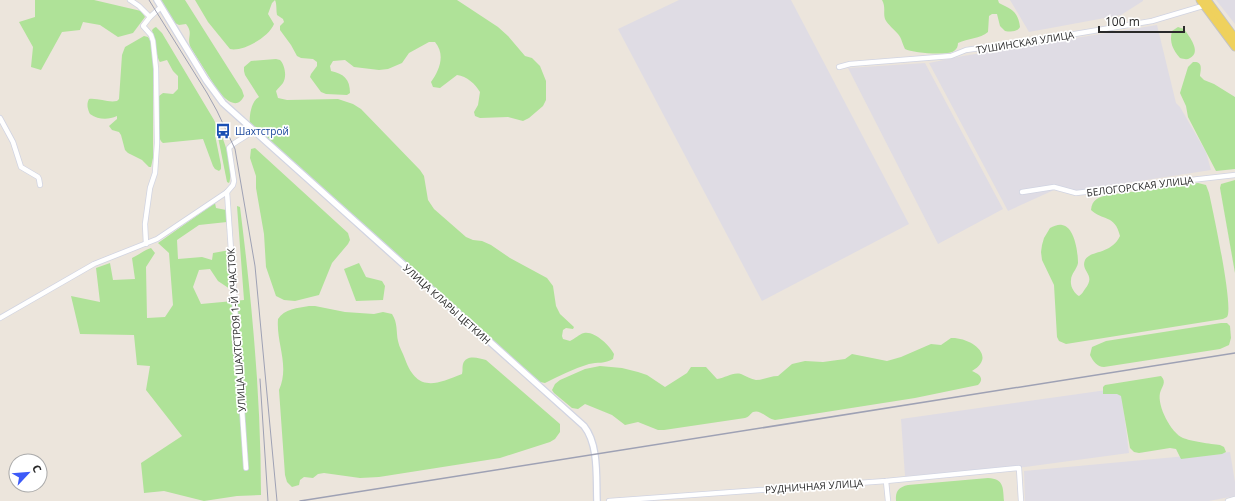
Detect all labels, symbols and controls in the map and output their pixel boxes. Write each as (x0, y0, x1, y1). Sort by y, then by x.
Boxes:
scale bar (1099, 8, 1184, 34)
text: 100 m (1105, 13, 1140, 30)
street label: ТУШИНСКАЯ УЛИЦА (975, 27, 1076, 57)
bus stop icon: Шахтстрой (214, 122, 232, 140)
place label: Шахтстрой (235, 124, 289, 138)
street label: БЕЛОГОРСКАЯ УЛИЦА (1086, 172, 1195, 200)
street label: УЛИЦА ШАХТСТРОЯ 1-Й УЧАСТОК (223, 247, 249, 412)
street label: УЛИЦА КЛАРЫ ЦЕТКИН (400, 261, 494, 347)
north arrow (8, 453, 48, 493)
text: С (29, 462, 46, 475)
street label: РУДНИЧНАЯ УЛИЦА (765, 476, 864, 496)

